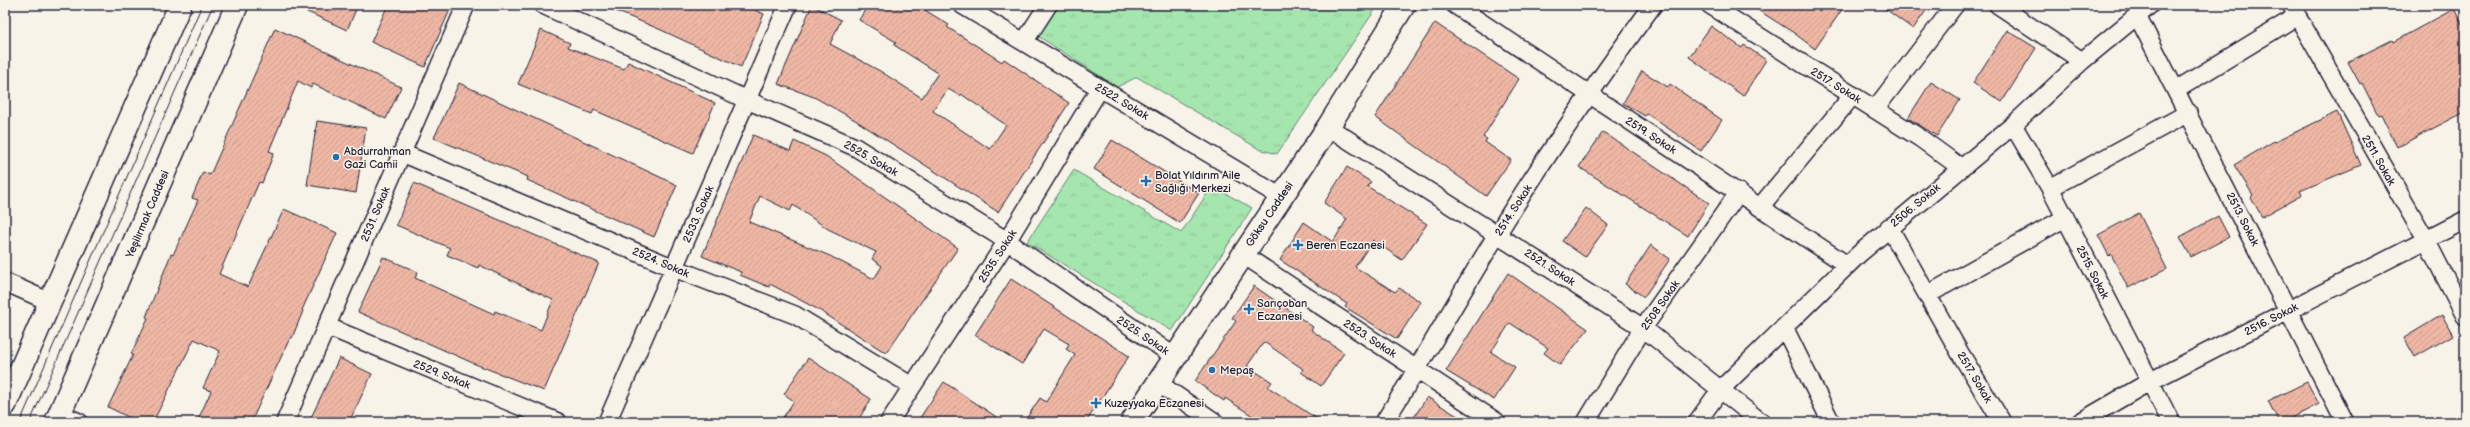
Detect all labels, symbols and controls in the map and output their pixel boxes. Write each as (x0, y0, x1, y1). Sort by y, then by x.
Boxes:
street label: 2517. Sokak (1808, 65, 1864, 106)
street label: 2522. Sokak (1093, 80, 1151, 123)
street label: 2519. Sokak (1623, 114, 1679, 157)
street label: 2511. Sokak (2359, 133, 2398, 188)
street label: 2525. Sokak (841, 138, 901, 179)
place label: Abdurrahman Gazi Camii (344, 145, 411, 171)
marker: Abdurrahman Gazi Camii (331, 152, 341, 162)
street label: Yeşilırmak Caddesi (123, 168, 172, 261)
place label: Bolat Yıldırım Aile Sağlığı Merkezi (1155, 169, 1241, 195)
marker: Bolat Yıldırım Aile Sağlığı Merkezi (1140, 175, 1152, 187)
street label: Göksu Caddesi (1243, 179, 1296, 249)
street label: 2506. Sokak (1888, 181, 1943, 230)
street label: 2514. Sokak (1492, 182, 1535, 238)
street label: 2533. Sokak (680, 183, 717, 245)
street label: 2531. Sokak (358, 184, 393, 244)
street label: 2513. Sokak (2223, 190, 2262, 249)
street label: 2535. Sokak (975, 227, 1020, 285)
place label: Beren Eczanesi (1306, 239, 1385, 252)
marker: Beren Eczanesi (1293, 240, 1303, 250)
street label: 2515. Sokak (2074, 243, 2112, 302)
street label: 2524. Sokak (630, 245, 692, 280)
street label: 2521. Sokak (1522, 246, 1578, 289)
street label: 2508 Sokak (1638, 277, 1683, 333)
place label: Sarıçoban Eczanesi (1257, 297, 1307, 323)
street label: 2516. Sokak (2242, 300, 2301, 338)
marker: Sarıçoban Eczanesi (1244, 304, 1254, 314)
street label: 2525. Sokak (1114, 313, 1172, 358)
street label: 2523. Sokak (1341, 317, 1399, 361)
street label: 2517. Sokak (1954, 349, 1995, 406)
street label: 2529. Sokak (411, 357, 473, 392)
place label: Mepaş (1220, 364, 1255, 377)
marker: Mepaş (1207, 365, 1217, 375)
place label: Kuzeyyaka Eczanesi (1104, 397, 1204, 410)
marker: Kuzeyyaka Eczanesi (1091, 398, 1101, 408)

